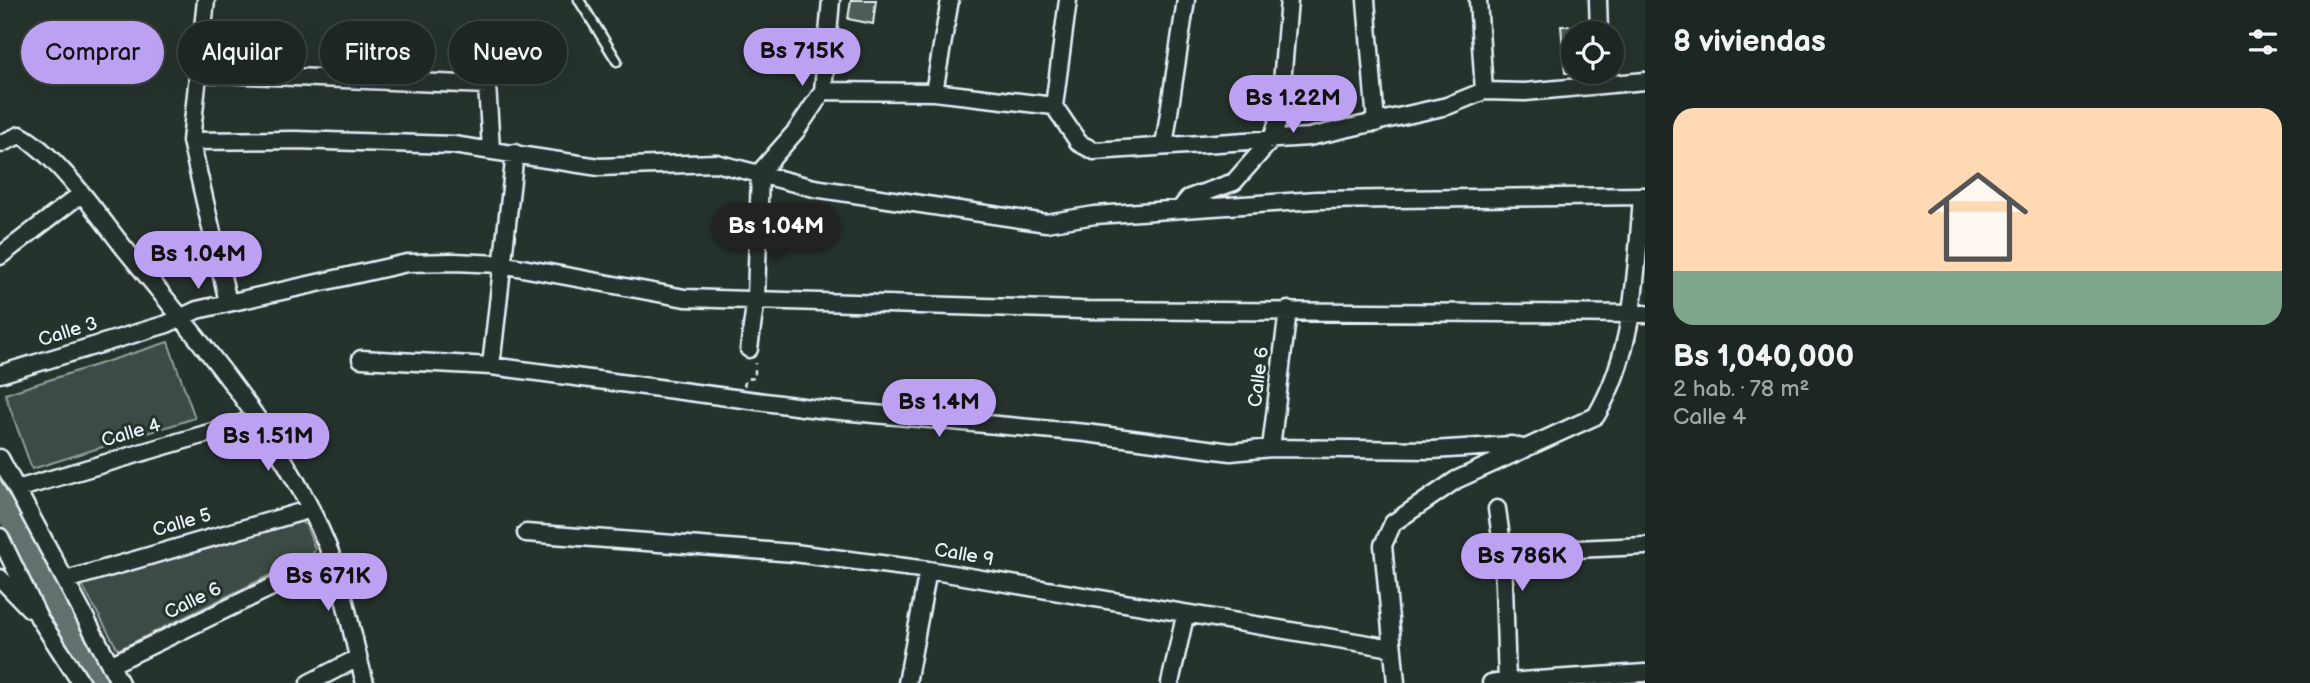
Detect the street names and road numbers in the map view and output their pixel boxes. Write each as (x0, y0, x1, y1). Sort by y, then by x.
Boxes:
street label: Calle 3 (36, 312, 100, 352)
street label: Calle 6 (1244, 346, 1274, 408)
street label: Calle 4 (99, 413, 164, 452)
street label: Calle 5 (150, 504, 214, 542)
street label: Calle 9 (932, 538, 996, 572)
street label: Calle 6 (161, 577, 225, 625)

